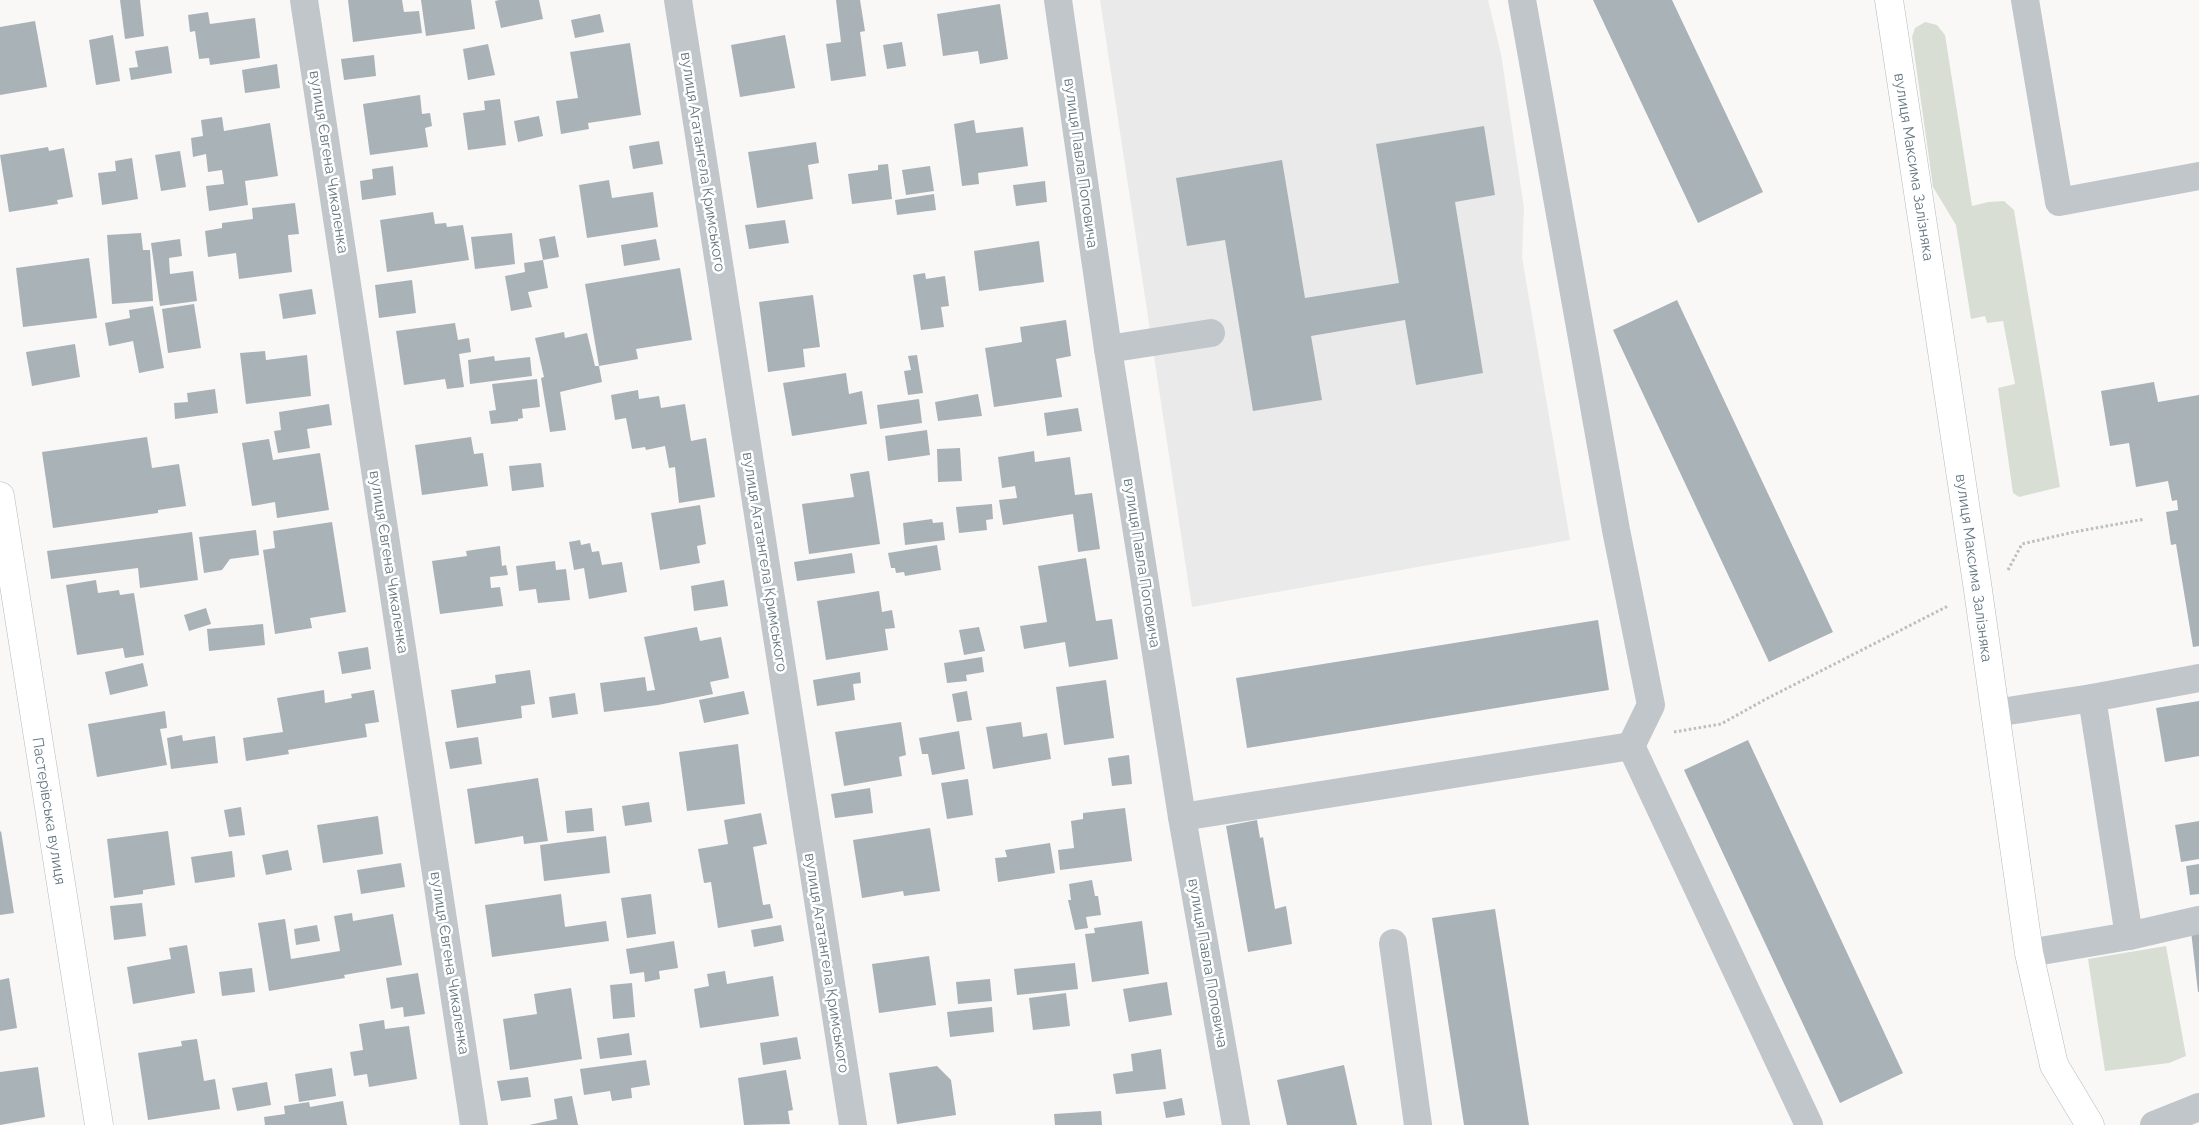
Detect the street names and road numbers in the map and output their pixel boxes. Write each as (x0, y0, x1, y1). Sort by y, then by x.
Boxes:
street label: вулиця Агатангела Кримського (677, 51, 729, 273)
street label: вулиця Євгена Чикаленка (306, 69, 352, 255)
street label: вулиця Максима Залізняка (1890, 72, 1938, 262)
street label: вулиця Павла Поповича (1060, 77, 1102, 249)
street label: вулиця Агатангела Кримського (739, 451, 791, 673)
street label: вулиця Євгена Чикаленка (366, 469, 412, 655)
street label: вулиця Максима Залізняка (1952, 473, 1996, 663)
street label: вулиця Павла Поповича (1120, 477, 1164, 649)
street label: Пастерівська вулиця (28, 736, 70, 886)
street label: вулиця Агатангела Кримського (801, 852, 853, 1074)
street label: вулиця Євгена Чикаленка (427, 870, 473, 1056)
street label: вулиця Павла Поповича (1184, 877, 1232, 1049)

